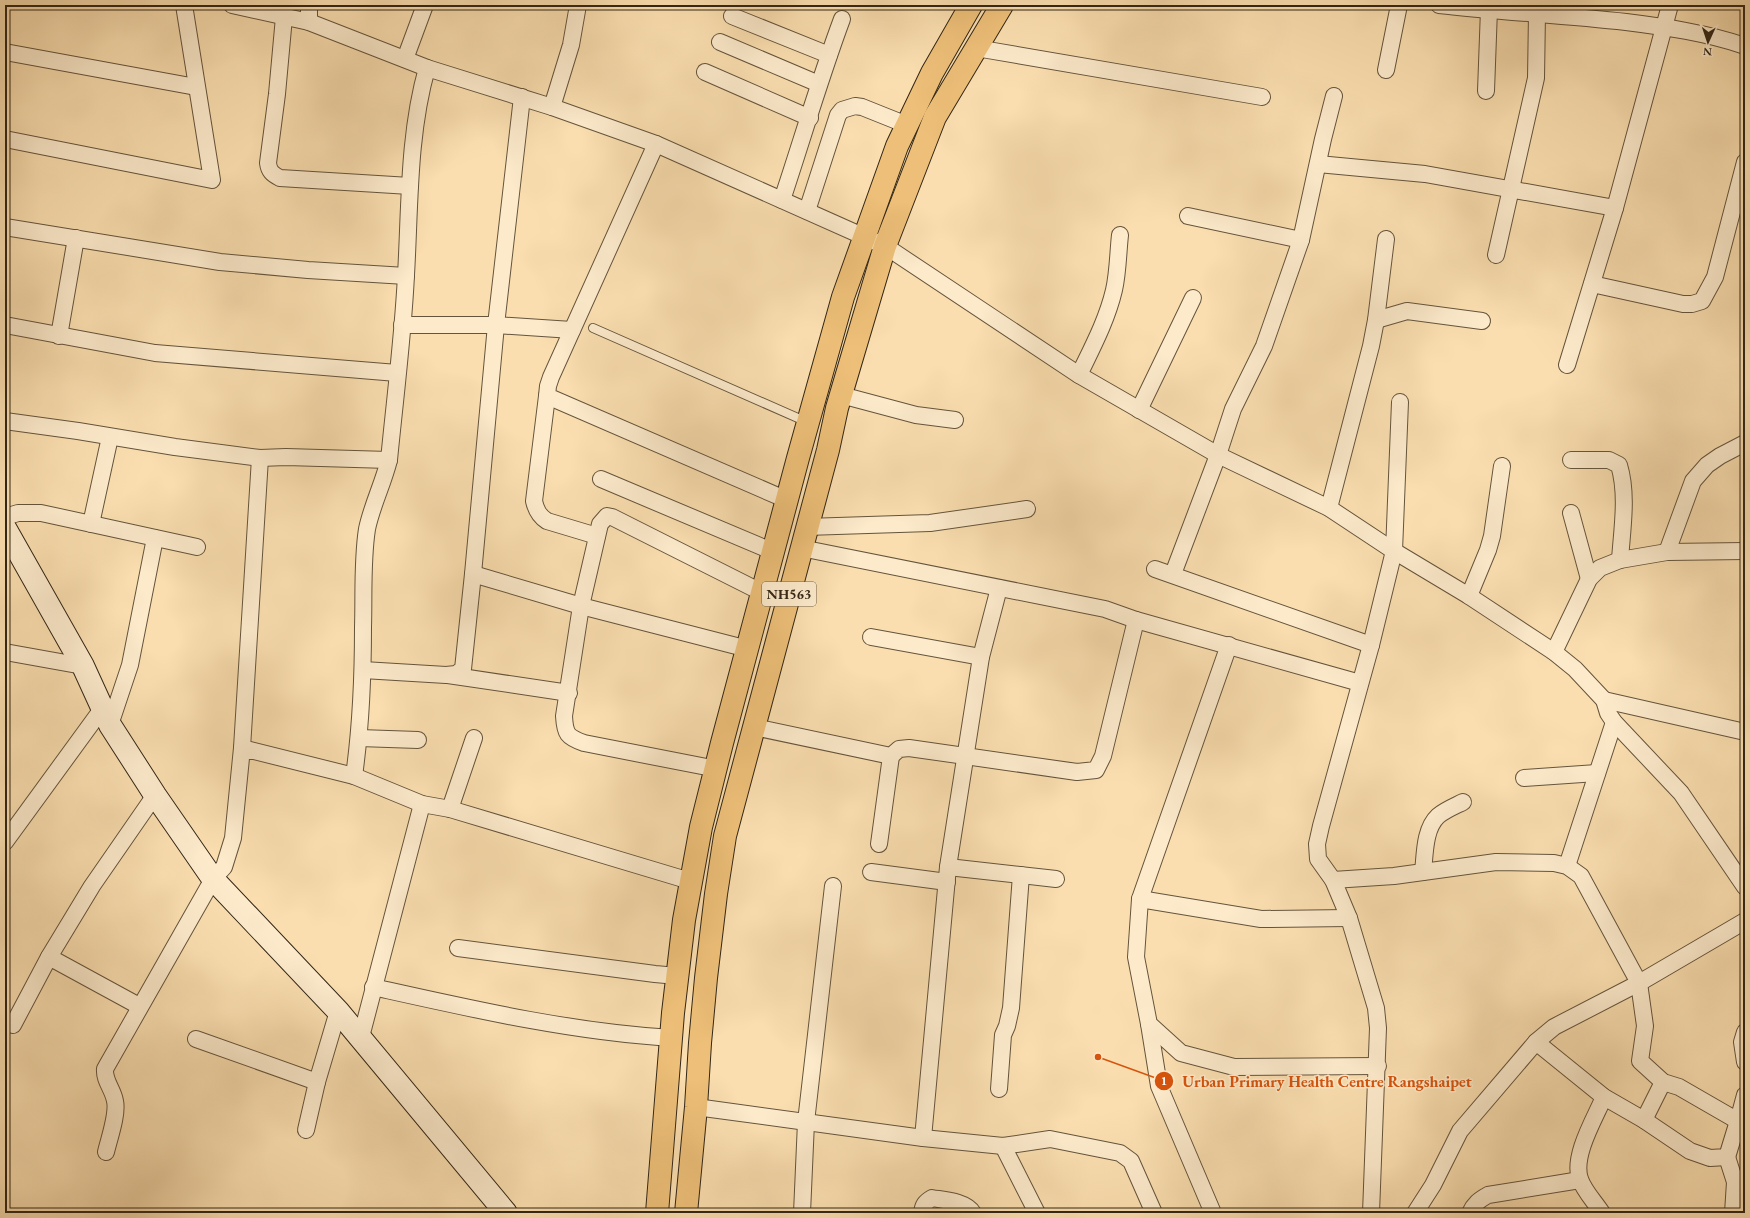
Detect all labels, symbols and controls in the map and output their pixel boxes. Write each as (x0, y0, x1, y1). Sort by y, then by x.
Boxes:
north arrow (1688, 22, 1728, 62)
text: N (1703, 45, 1712, 59)
road number: NH563 (762, 582, 816, 606)
callout: Urban Primary Health Centre Rangshaipet (1154, 1067, 1479, 1095)
text: Urban Primary Health Centre Rangshaipet (1182, 1071, 1472, 1092)
text: 1 (1161, 1073, 1167, 1089)

